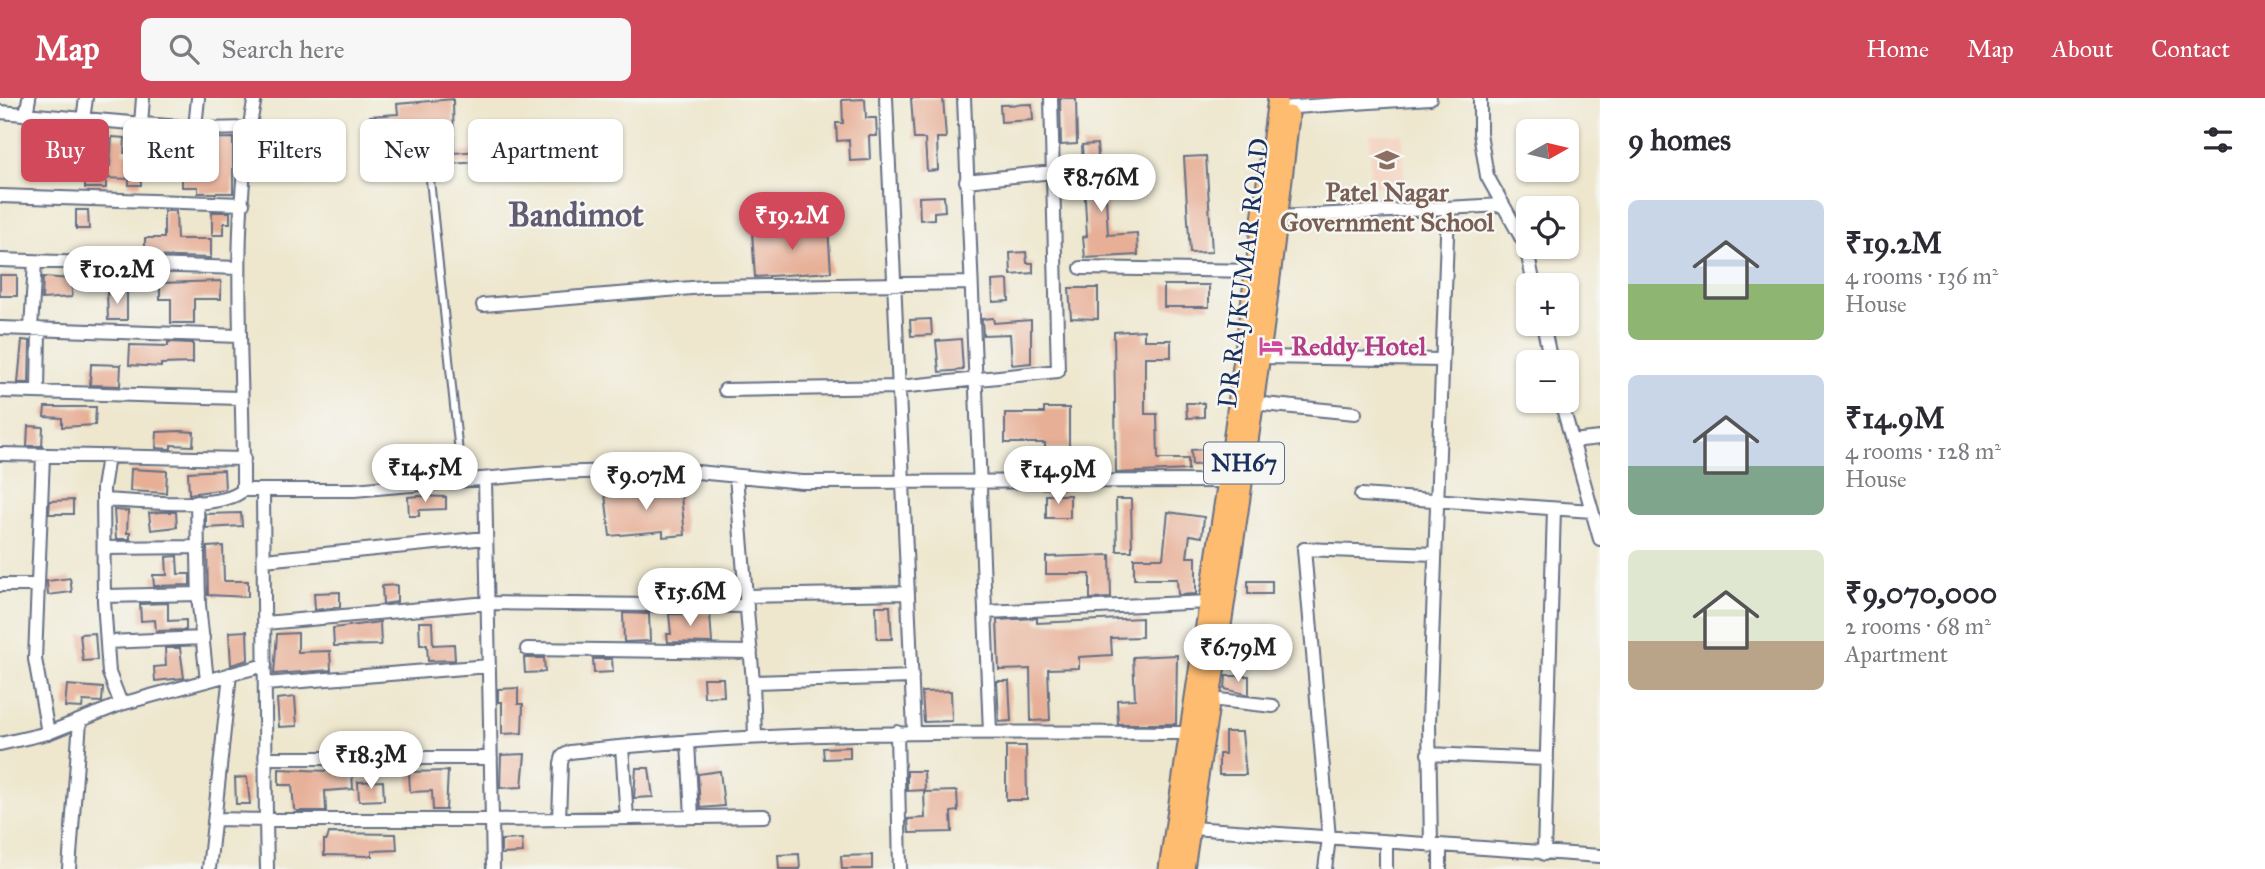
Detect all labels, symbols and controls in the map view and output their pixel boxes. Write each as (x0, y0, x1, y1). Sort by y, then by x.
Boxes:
search box (141, 18, 631, 81)
text: Map (35, 29, 99, 69)
icon: search (165, 30, 203, 68)
text: Search here (221, 33, 345, 65)
text: Home (1866, 34, 1929, 64)
text: Map (1967, 34, 2014, 64)
text: About (2052, 34, 2113, 64)
text: Contact (2151, 34, 2230, 64)
chip: Buy (21, 119, 109, 182)
chip: Rent (123, 119, 219, 182)
chip: Filters (233, 119, 346, 182)
chip: New (360, 119, 454, 182)
chip: Apartment (468, 119, 623, 182)
north arrow (1516, 119, 1578, 182)
map controls (1516, 119, 1579, 413)
icon: filters (2199, 121, 2237, 159)
text: 9 homes (1628, 122, 1731, 158)
street label: DR RAJKUMAR ROAD (1211, 136, 1275, 410)
school or university icon: Patel Nagar Government School (1373, 146, 1401, 174)
pin: ₹8.76M (1044, 155, 1158, 214)
text: ₹8.76M (1063, 163, 1139, 191)
place label: Patel Nagar Government School (1280, 176, 1495, 238)
pin: ₹19.2M (735, 192, 849, 252)
district label: Bandimot (508, 195, 644, 235)
button: locate (1516, 196, 1579, 259)
text: ₹19.2M (755, 201, 829, 229)
text: ₹19.2M (1845, 225, 1942, 261)
icon: home (1684, 228, 1768, 312)
pin: ₹10.2M (60, 246, 174, 306)
text: ₹10.2M (79, 255, 155, 283)
text: 4 rooms · 136 m² (1845, 262, 1998, 290)
button: + (1516, 273, 1579, 336)
text: House (1845, 290, 1907, 318)
place label: Reddy Hotel (1291, 330, 1427, 362)
hotel icon: Reddy Hotel (1257, 332, 1285, 360)
button: − (1516, 350, 1579, 413)
text: ₹14.9M (1845, 400, 1945, 436)
icon: home (1684, 403, 1768, 487)
text: 4 rooms · 128 m² (1845, 437, 2001, 465)
road number: NH67 (1204, 442, 1284, 484)
pin: ₹14.5M (368, 444, 482, 504)
pin: ₹14.9M (1001, 446, 1115, 506)
pin: ₹9.07M (589, 452, 703, 512)
text: ₹14.5M (388, 453, 462, 481)
text: ₹14.9M (1020, 455, 1096, 483)
text: ₹9.07M (606, 461, 686, 489)
text: House (1845, 465, 1907, 493)
pin: ₹15.6M (633, 568, 747, 628)
text: ₹9,070,000 (1845, 575, 1997, 611)
text: ₹15.6M (654, 577, 726, 605)
icon: home (1684, 578, 1768, 662)
text: 2 rooms · 68 m² (1845, 612, 1991, 640)
pin: ₹6.79M (1181, 624, 1295, 684)
text: ₹6.79M (1200, 633, 1276, 661)
text: Apartment (1845, 640, 1948, 668)
pin: ₹18.3M (314, 732, 428, 791)
text: ₹18.3M (335, 740, 407, 768)

